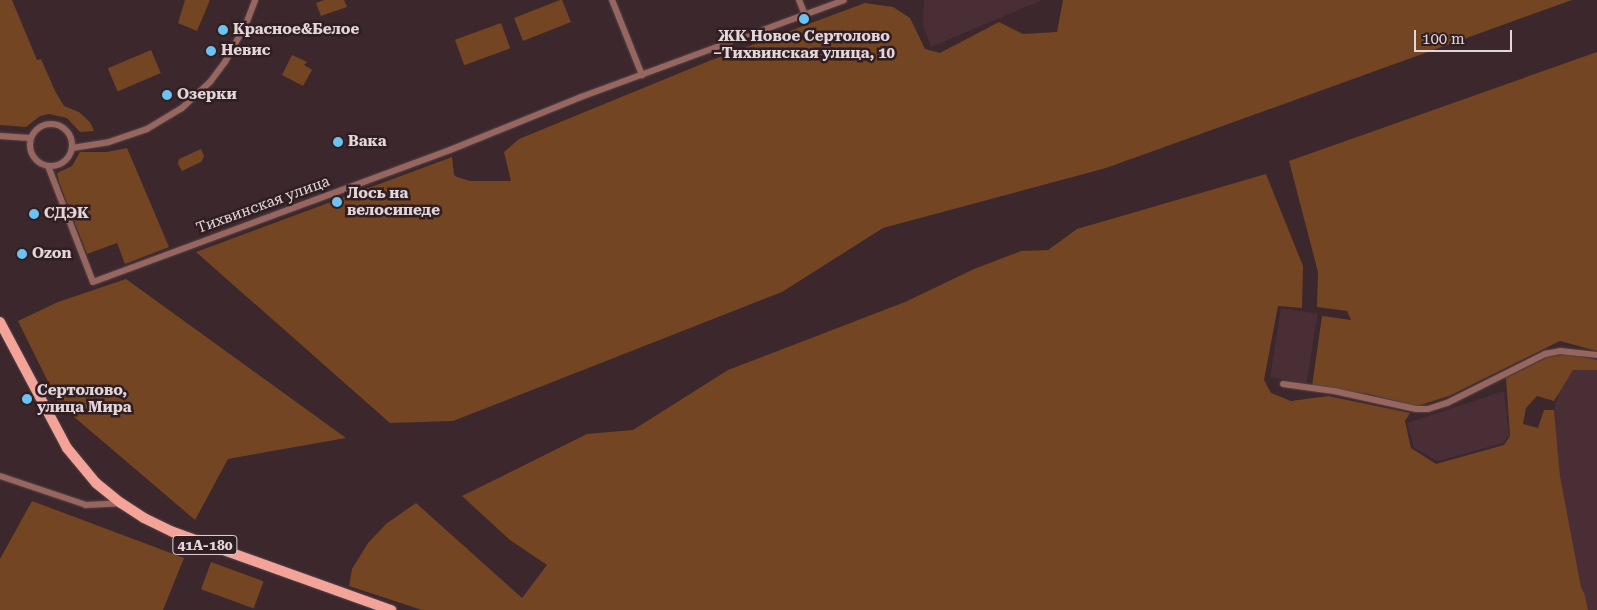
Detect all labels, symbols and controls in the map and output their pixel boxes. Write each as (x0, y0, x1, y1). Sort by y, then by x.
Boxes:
marker: ЖК Новое Сертолово –Тихвинская улица, 10 (798, 13, 810, 25)
scale bar (1417, 20, 1514, 52)
place label: Красное&Белое (233, 21, 359, 39)
marker: Красное&Белое (217, 24, 229, 36)
place label: ЖК Новое Сертолово –Тихвинская улица, 10 (713, 27, 895, 62)
text: 100 m (1422, 30, 1465, 48)
place label: Невис (221, 42, 270, 60)
marker: Невис (205, 45, 217, 57)
place label: Озерки (177, 86, 237, 104)
marker: Озерки (161, 89, 173, 101)
place label: Вака (348, 133, 387, 151)
marker: Вака (332, 136, 344, 148)
street label: Тихвинская улица (194, 172, 332, 238)
place label: Лось на велосипеде (347, 184, 440, 219)
marker: Лось на велосипеде (331, 196, 343, 208)
place label: СДЭК (44, 205, 89, 223)
marker: СДЭК (28, 208, 40, 220)
place label: Ozon (32, 245, 72, 263)
marker: Ozon (16, 248, 28, 260)
place label: Сертолово, улица Мира (37, 381, 131, 416)
marker: Сертолово, улица Мира (21, 393, 33, 405)
road number: 41А-180 (171, 534, 239, 556)

